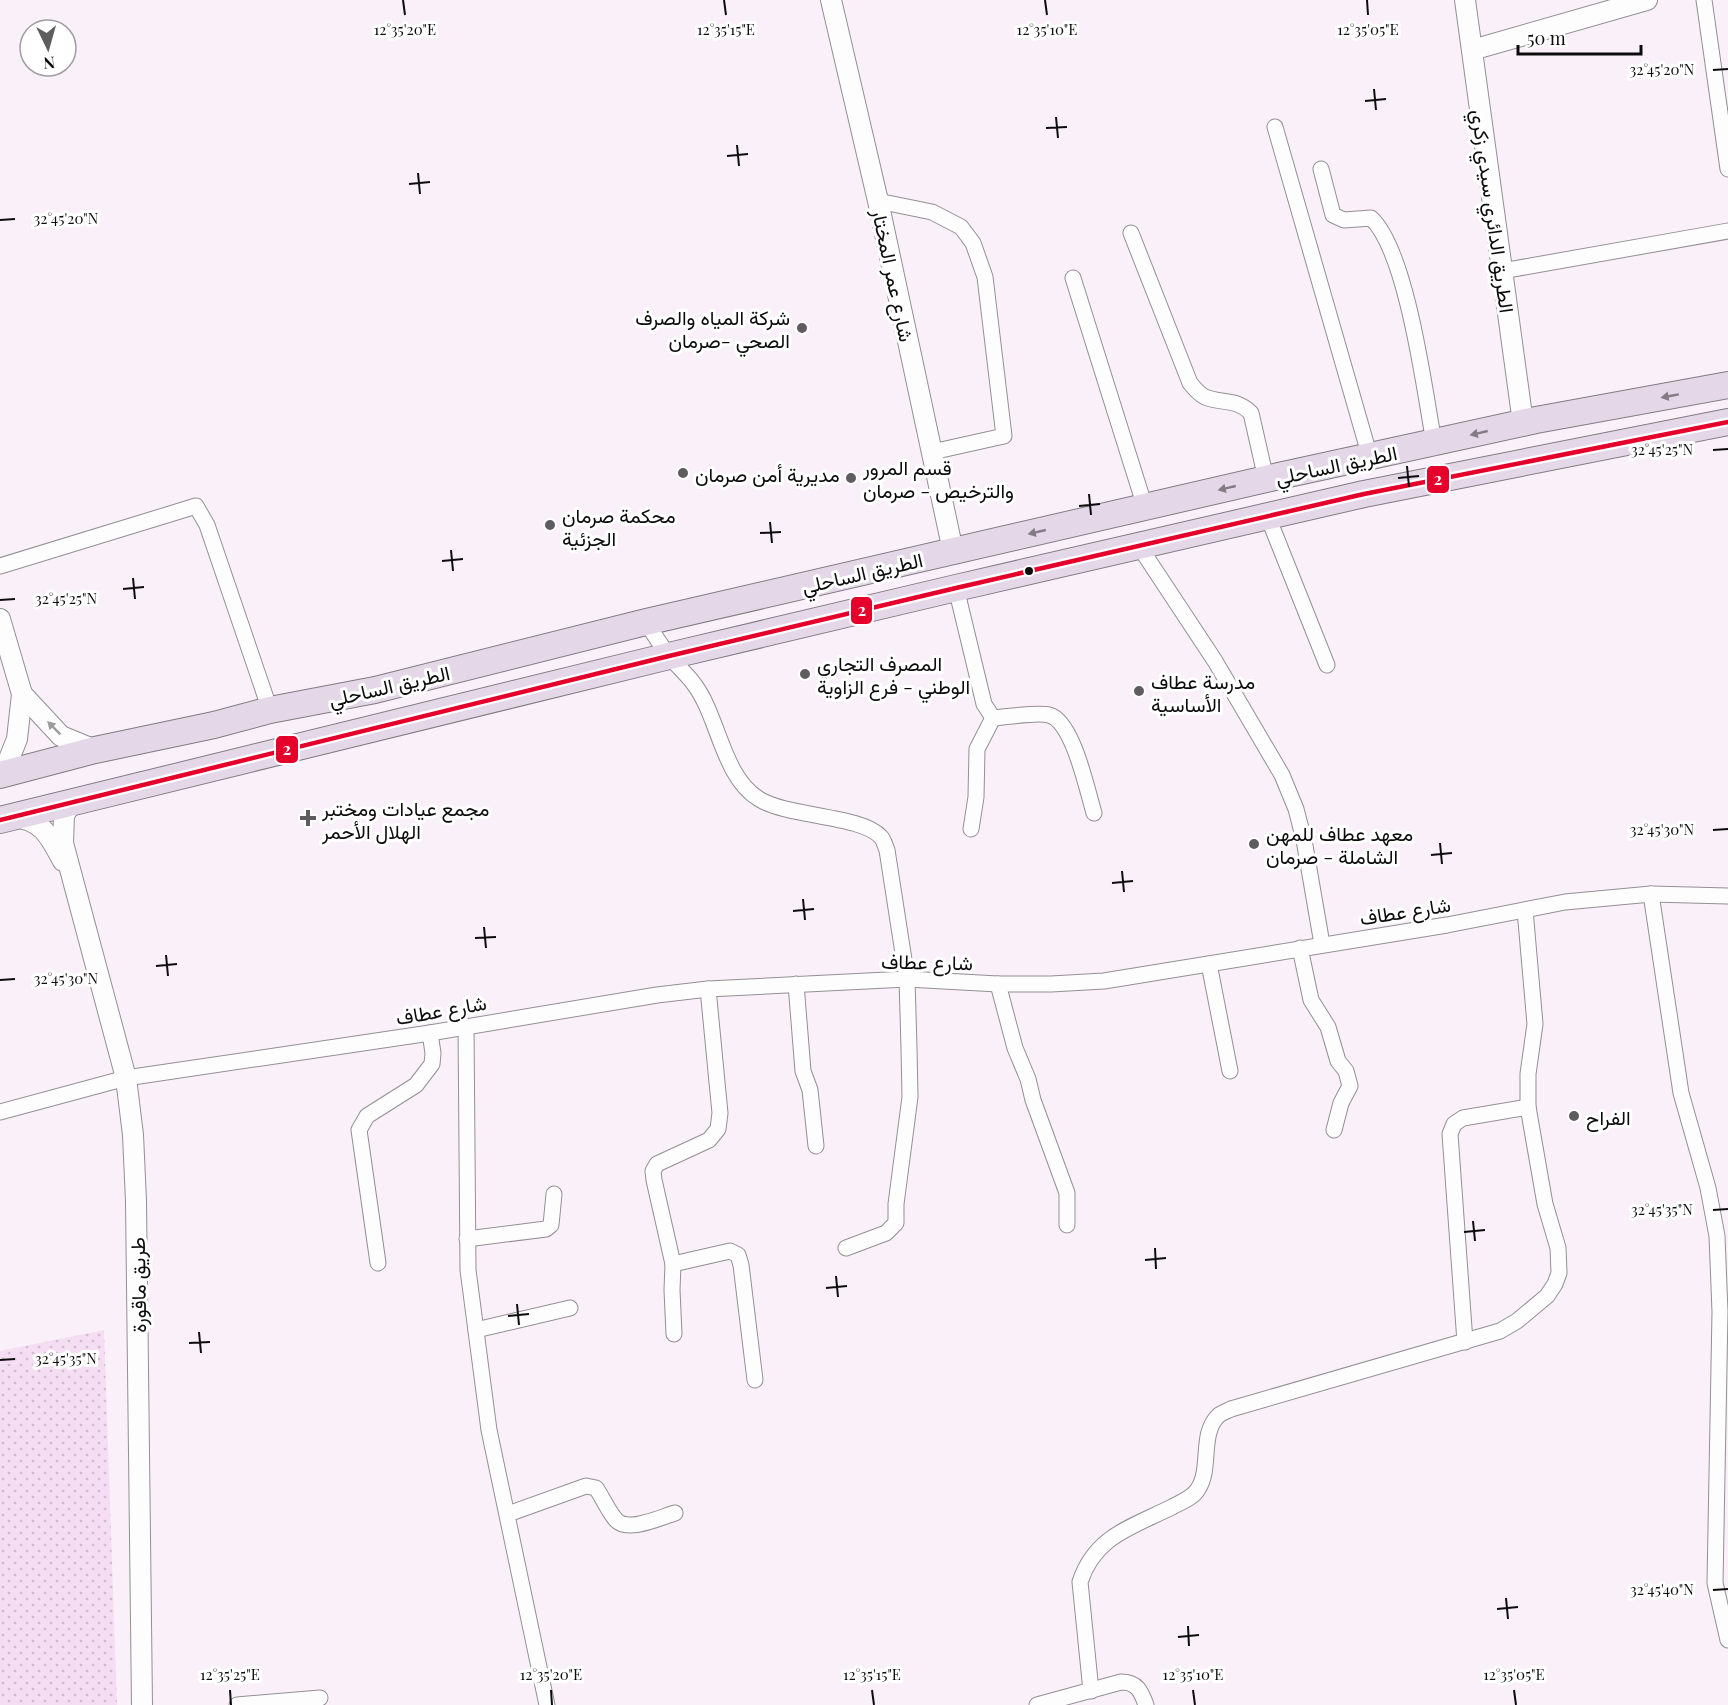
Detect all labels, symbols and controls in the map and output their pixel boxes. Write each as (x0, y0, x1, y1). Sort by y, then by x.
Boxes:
north arrow (18, 18, 78, 78)
scale bar (1518, 18, 1641, 56)
text: 12°35'20"E (374, 19, 436, 39)
text: 12°35'15"E (697, 19, 755, 39)
text: 12°35'10"E (1017, 19, 1077, 39)
text: 12°35'05"E (1337, 19, 1399, 39)
text: 50 m (1527, 26, 1566, 50)
text: N (42, 52, 56, 74)
text: 32°45'20"N (1630, 59, 1695, 79)
street label: الطريق الدائري سيدي زكري (1461, 107, 1522, 315)
street label: شارع عمر المختار (865, 205, 921, 344)
text: 32°45'20"N (34, 208, 99, 228)
place label: شركة المياه والصرف الصحي -صرمان (635, 303, 790, 358)
marker: شركة المياه والصرف الصحي -صرمان (795, 321, 809, 335)
one-way arrow (1661, 392, 1680, 401)
one-way arrow (1469, 429, 1488, 438)
street label: الطريق الساحلي (1273, 438, 1400, 495)
text: 32°45'25"N (1631, 439, 1694, 459)
place label: قسم المرور والترخيص - صرمان (862, 453, 1014, 504)
place label: مديرية أمن صرمان (695, 460, 840, 488)
line badge: 2 (1426, 465, 1450, 494)
marker: مديرية أمن صرمان (676, 466, 690, 480)
text: 2 (1434, 468, 1442, 489)
marker: قسم المرور والترخيص - صرمان (844, 471, 858, 485)
one-way arrow (1217, 484, 1236, 493)
place label: محكمة صرمان الجزئية (562, 501, 676, 552)
marker: محكمة صرمان الجزئية (543, 518, 557, 532)
one-way arrow (1028, 527, 1046, 537)
street label: الطريق الساحلي (799, 545, 926, 604)
unlabelled marker (1023, 565, 1035, 577)
text: 32°45'25"N (35, 588, 98, 608)
line badge: 2 (850, 596, 873, 625)
text: 2 (858, 599, 866, 620)
place label: المصرف التجاري الوطني - فرع الزاوية (817, 649, 970, 704)
street label: الطريق الساحلي (326, 658, 453, 717)
marker: المصرف التجاري الوطني - فرع الزاوية (798, 667, 812, 681)
place label: مدرسة عطاف الأساسية (1151, 667, 1255, 717)
marker: مدرسة عطاف الأساسية (1132, 684, 1146, 698)
one-way arrow (47, 722, 61, 736)
line badge: 2 (275, 735, 299, 764)
text: 2 (283, 738, 291, 759)
place label: مجمع عيادات ومختبر الهلال الأحمر (321, 794, 489, 845)
marker: مجمع عيادات ومختبر الهلال الأحمر (299, 809, 317, 827)
place label: معهد عطاف للمهن الشاملة - صرمان (1266, 819, 1413, 870)
text: 32°45'30"N (1630, 819, 1695, 839)
marker: معهد عطاف للمهن الشاملة - صرمان (1247, 837, 1261, 851)
street label: شارع عطاف (1358, 889, 1453, 932)
street label: شارع عطاف (881, 947, 973, 977)
text: 32°45'30"N (34, 968, 99, 988)
street label: شارع عطاف (394, 988, 489, 1032)
place label: الفراح (1586, 1103, 1631, 1132)
marker: الفراح (1567, 1109, 1581, 1123)
text: 32°45'35"N (1631, 1199, 1693, 1219)
street label: طريق ماقورة (123, 1237, 152, 1333)
text: 32°45'35"N (35, 1348, 97, 1368)
text: 32°45'40"N (1630, 1579, 1694, 1599)
text: 12°35'25"E (200, 1664, 260, 1684)
text: 12°35'20"E (520, 1664, 582, 1684)
text: 12°35'15"E (843, 1664, 901, 1684)
text: 12°35'10"E (1163, 1664, 1223, 1684)
text: 12°35'05"E (1483, 1664, 1545, 1684)

